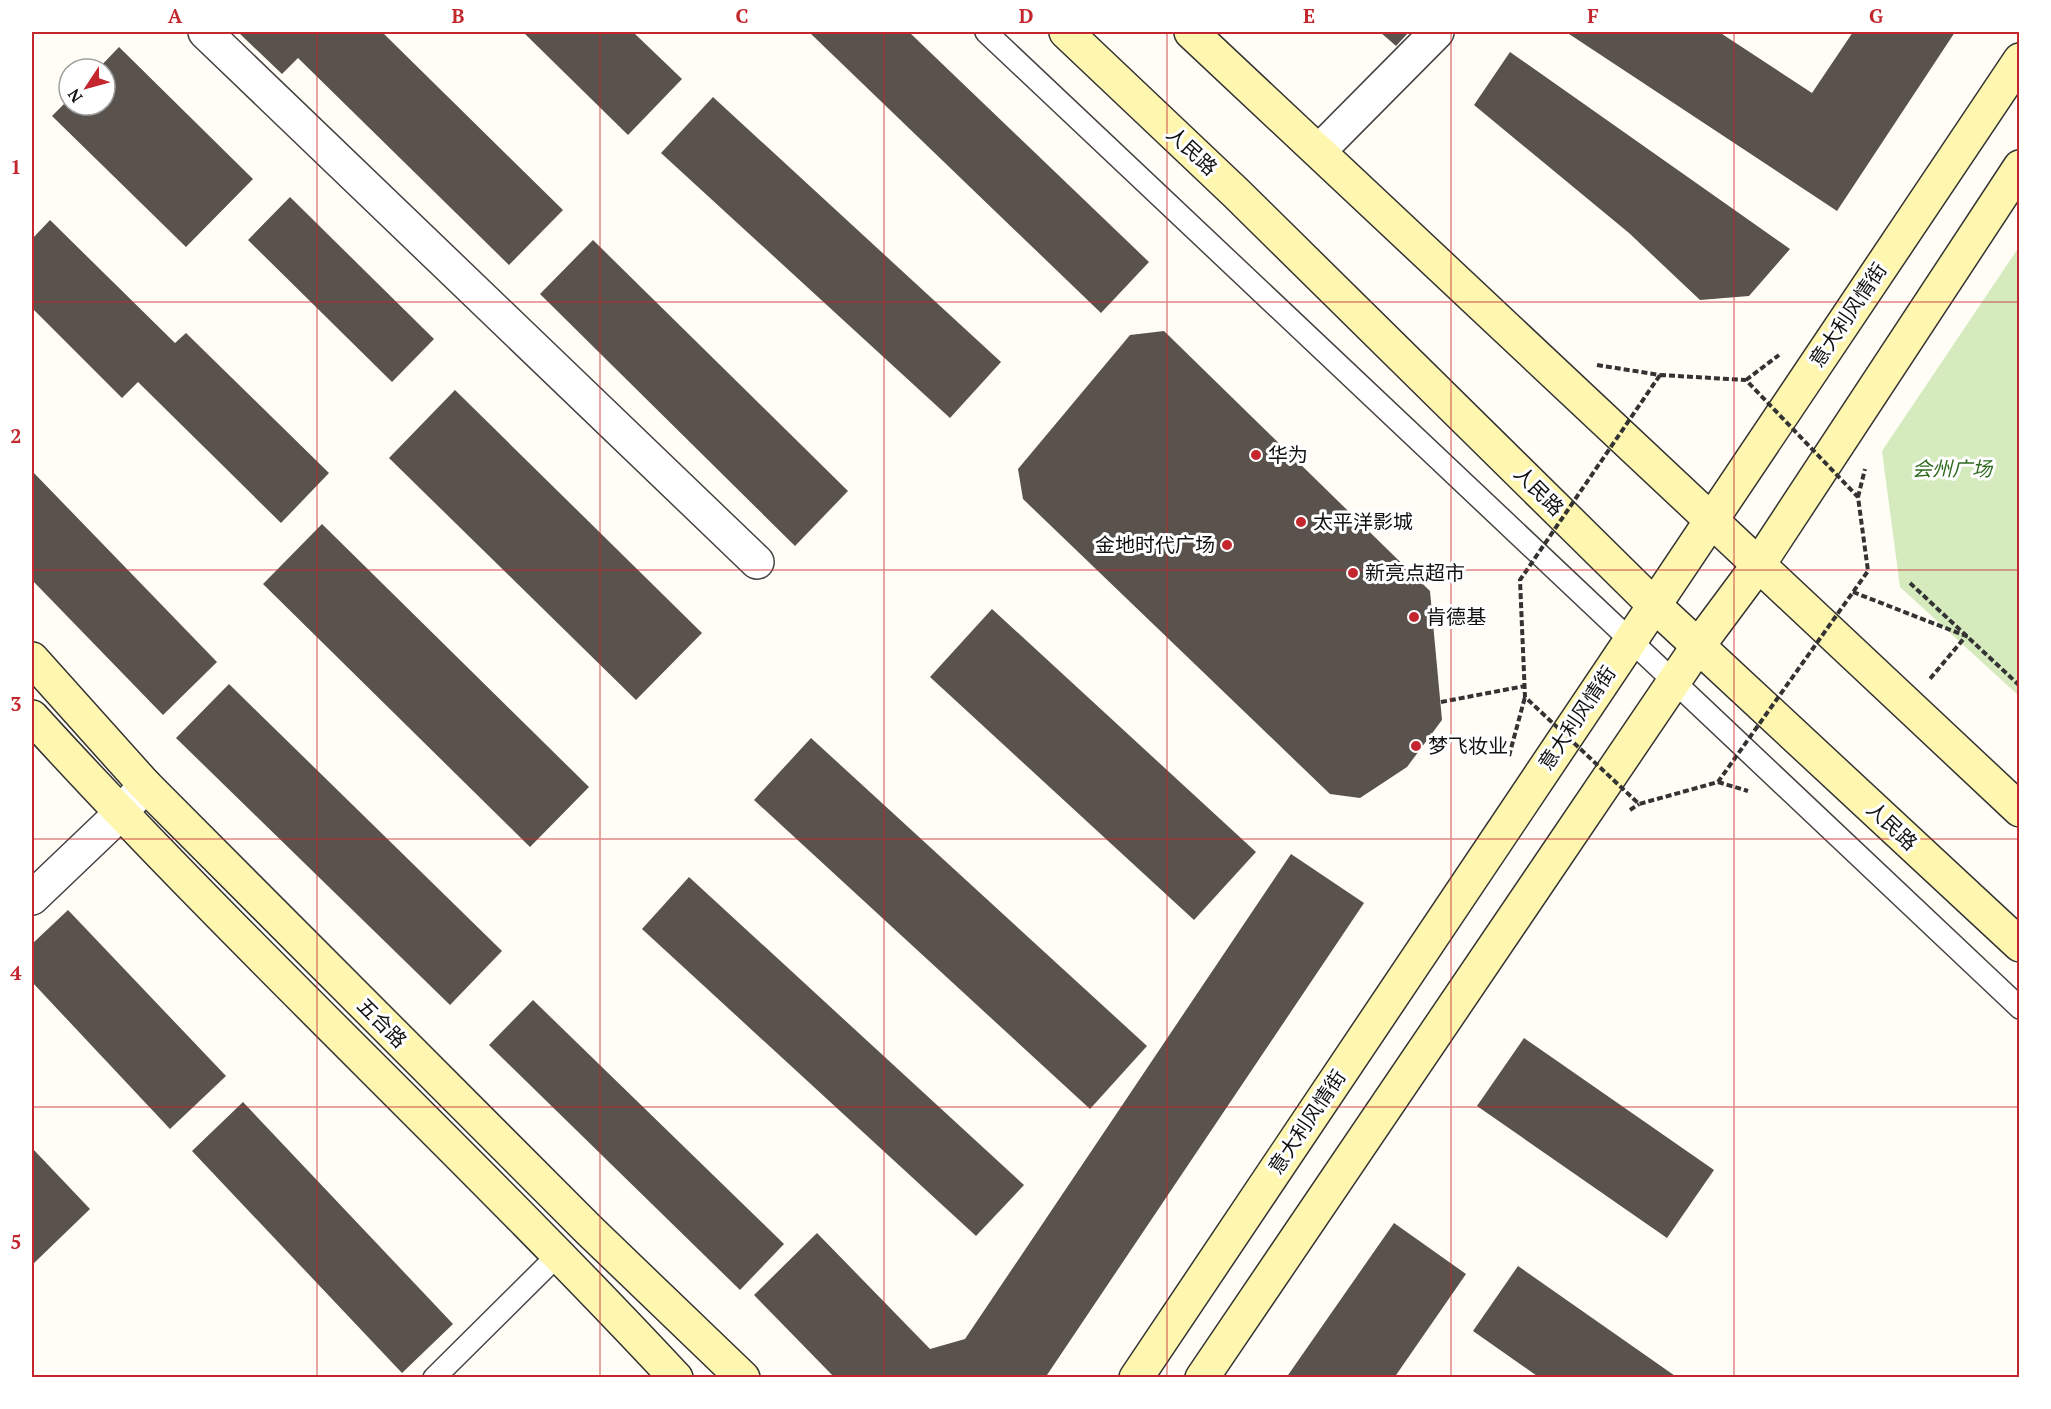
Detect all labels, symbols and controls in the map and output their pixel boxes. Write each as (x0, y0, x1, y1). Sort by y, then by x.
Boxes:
text: A (168, 2, 183, 29)
text: B (452, 2, 465, 29)
text: C (735, 2, 749, 29)
text: D (1019, 2, 1033, 29)
text: E (1303, 2, 1315, 29)
text: F (1587, 2, 1599, 29)
text: G (1869, 2, 1883, 29)
north arrow (57, 57, 117, 117)
text: N (62, 84, 87, 107)
street label: 人民路 (1161, 120, 1223, 181)
text: 1 (10, 153, 22, 180)
street label: 意大利风情街 (1803, 257, 1892, 372)
text: 2 (10, 422, 22, 449)
place label: 华为 (1268, 441, 1308, 468)
marker: 华为 (1249, 448, 1263, 462)
park label: 会州广场 (1912, 455, 1994, 482)
street label: 人民路 (1509, 460, 1570, 521)
place label: 太平洋影城 (1313, 508, 1413, 535)
marker: 太平洋影城 (1294, 515, 1308, 529)
place label: 金地时代广场 (1095, 531, 1215, 558)
marker: 金地时代广场 (1220, 538, 1234, 552)
place label: 新亮点超市 (1365, 559, 1465, 586)
marker: 新亮点超市 (1346, 566, 1360, 580)
place label: 肯德基 (1426, 603, 1486, 630)
marker: 肯德基 (1407, 610, 1421, 624)
street label: 意大利风情街 (1532, 660, 1621, 775)
text: 3 (10, 690, 22, 717)
place label: 梦飞妆业 (1428, 732, 1508, 759)
marker: 梦飞妆业 (1409, 739, 1423, 753)
street label: 人民路 (1861, 795, 1923, 856)
text: 4 (10, 959, 22, 986)
street label: 五合路 (352, 992, 413, 1053)
street label: 意大利风情街 (1262, 1064, 1351, 1179)
text: 5 (10, 1228, 22, 1255)

